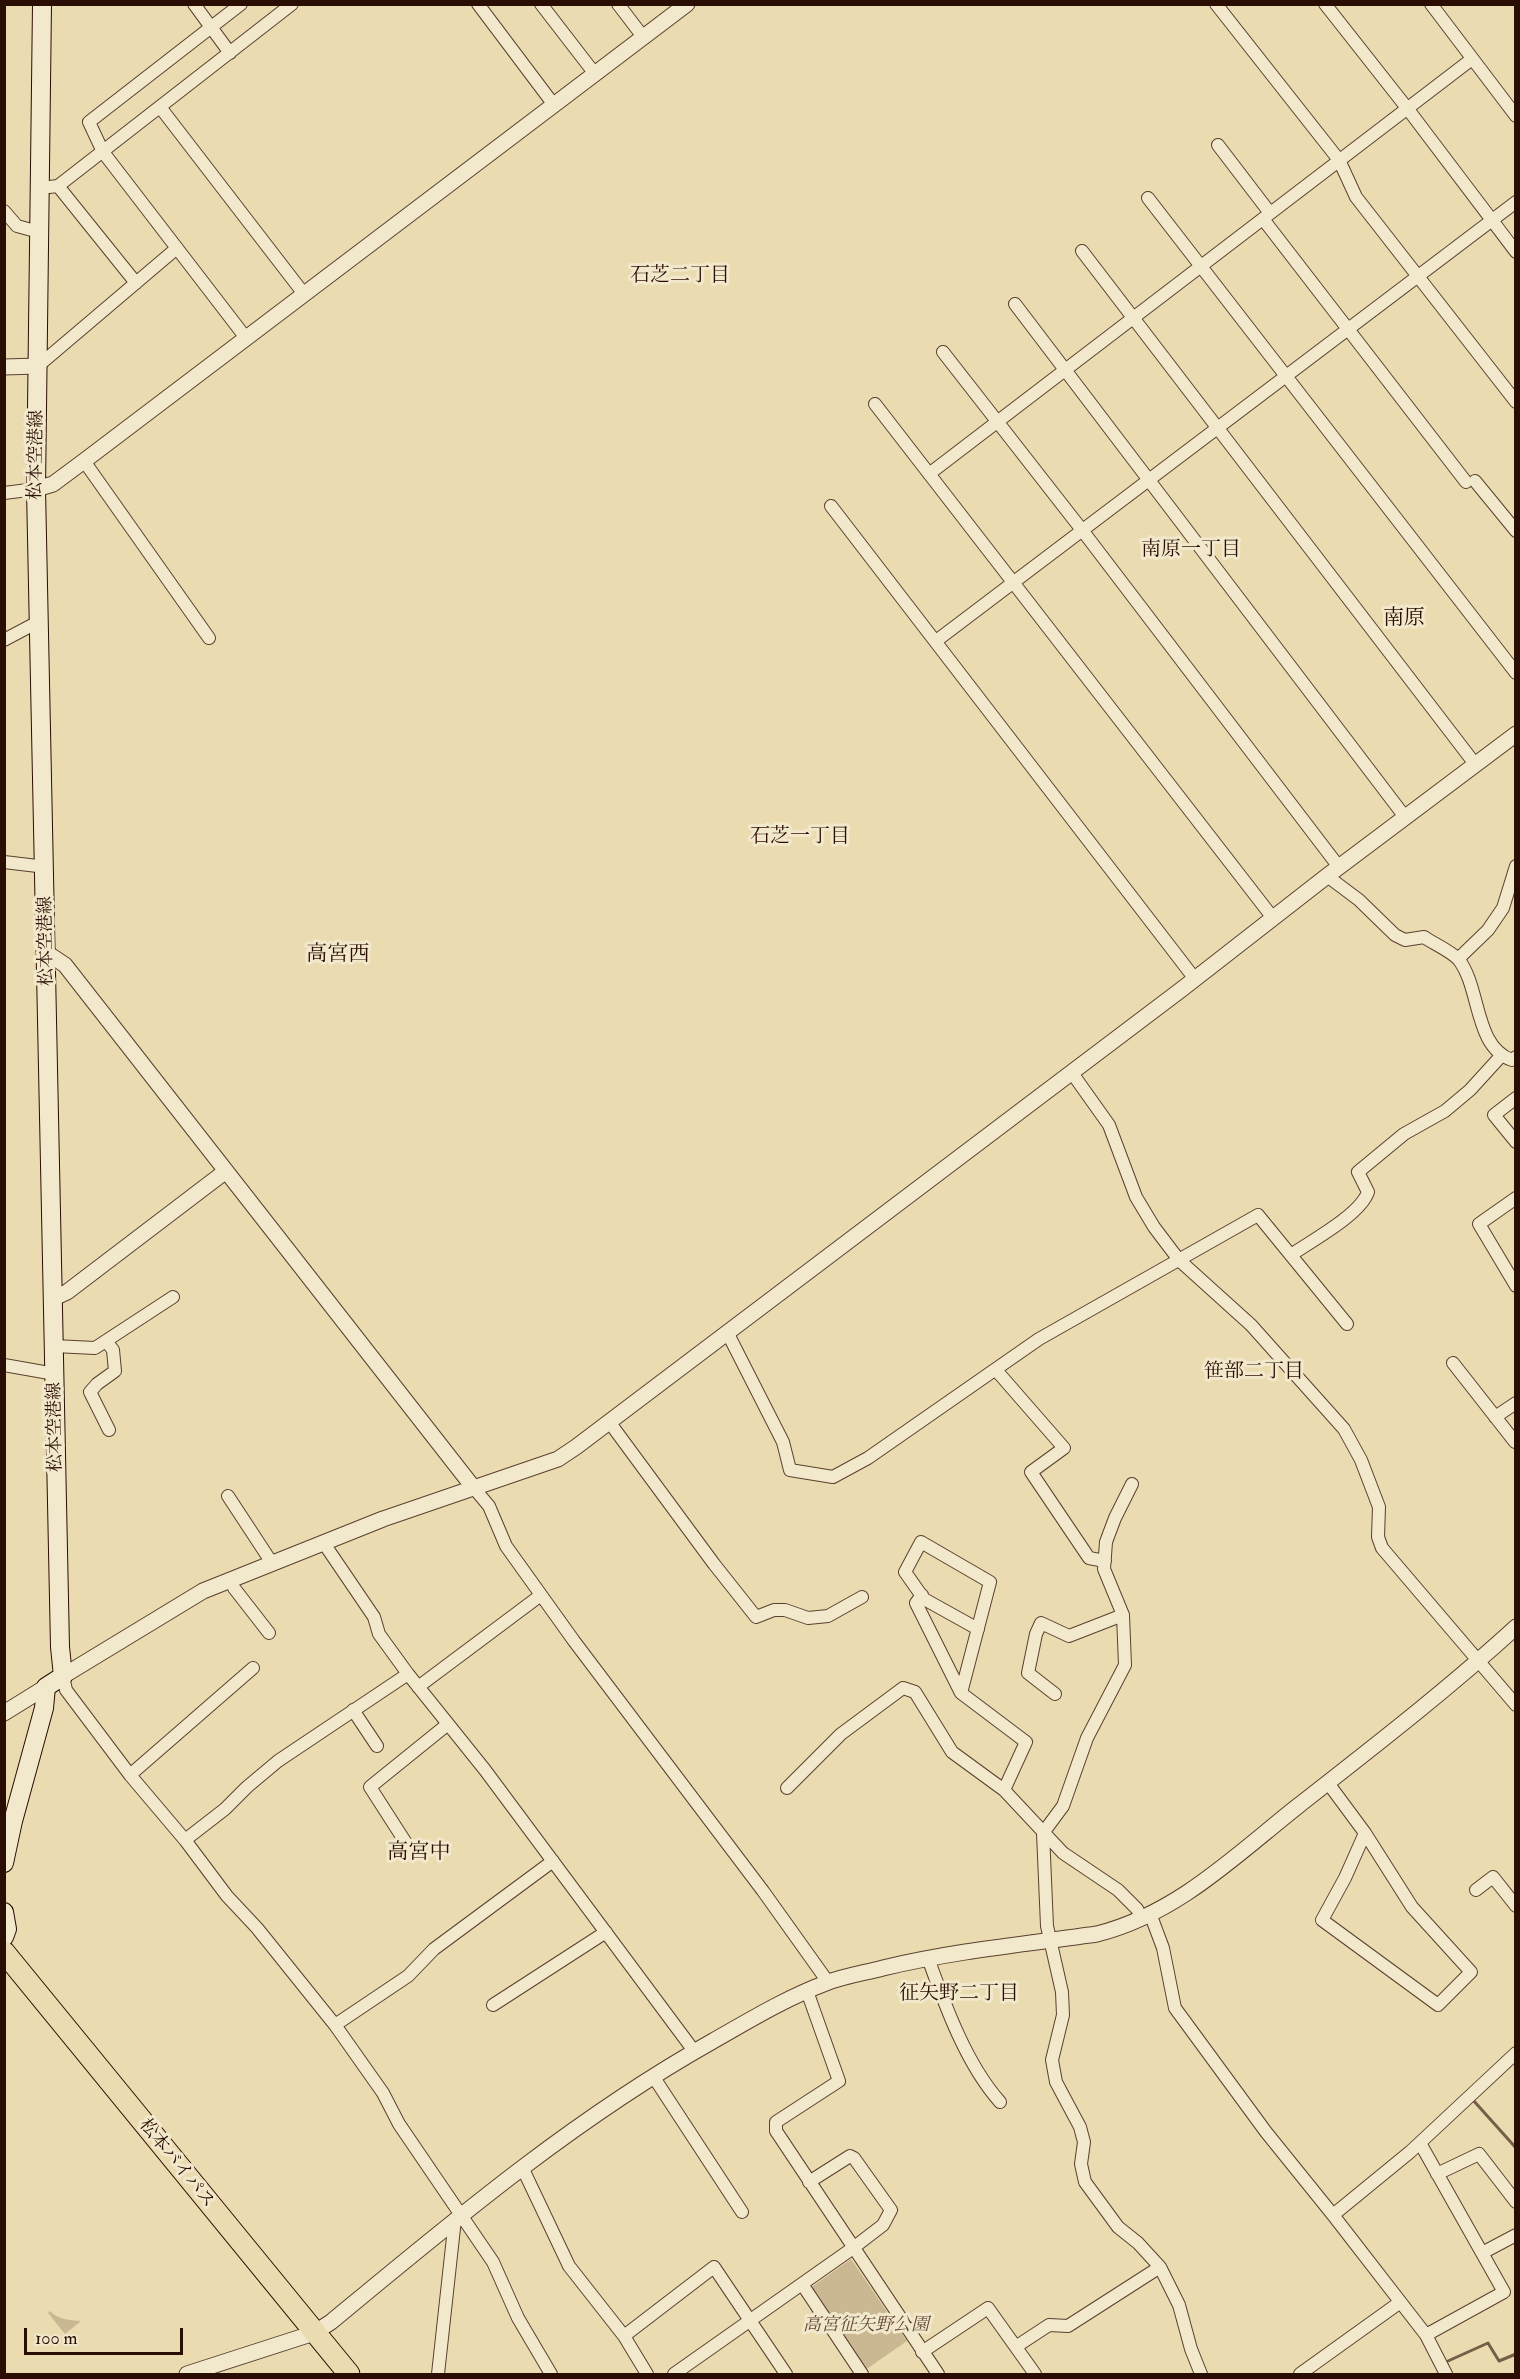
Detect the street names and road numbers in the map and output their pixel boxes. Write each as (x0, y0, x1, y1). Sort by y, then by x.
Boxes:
street label: 松本空港線 (25, 410, 49, 500)
street label: 松本空港線 (35, 896, 59, 986)
street label: 松本空港線 (44, 1382, 68, 1472)
street label: 松本バイパス (134, 2115, 218, 2213)

